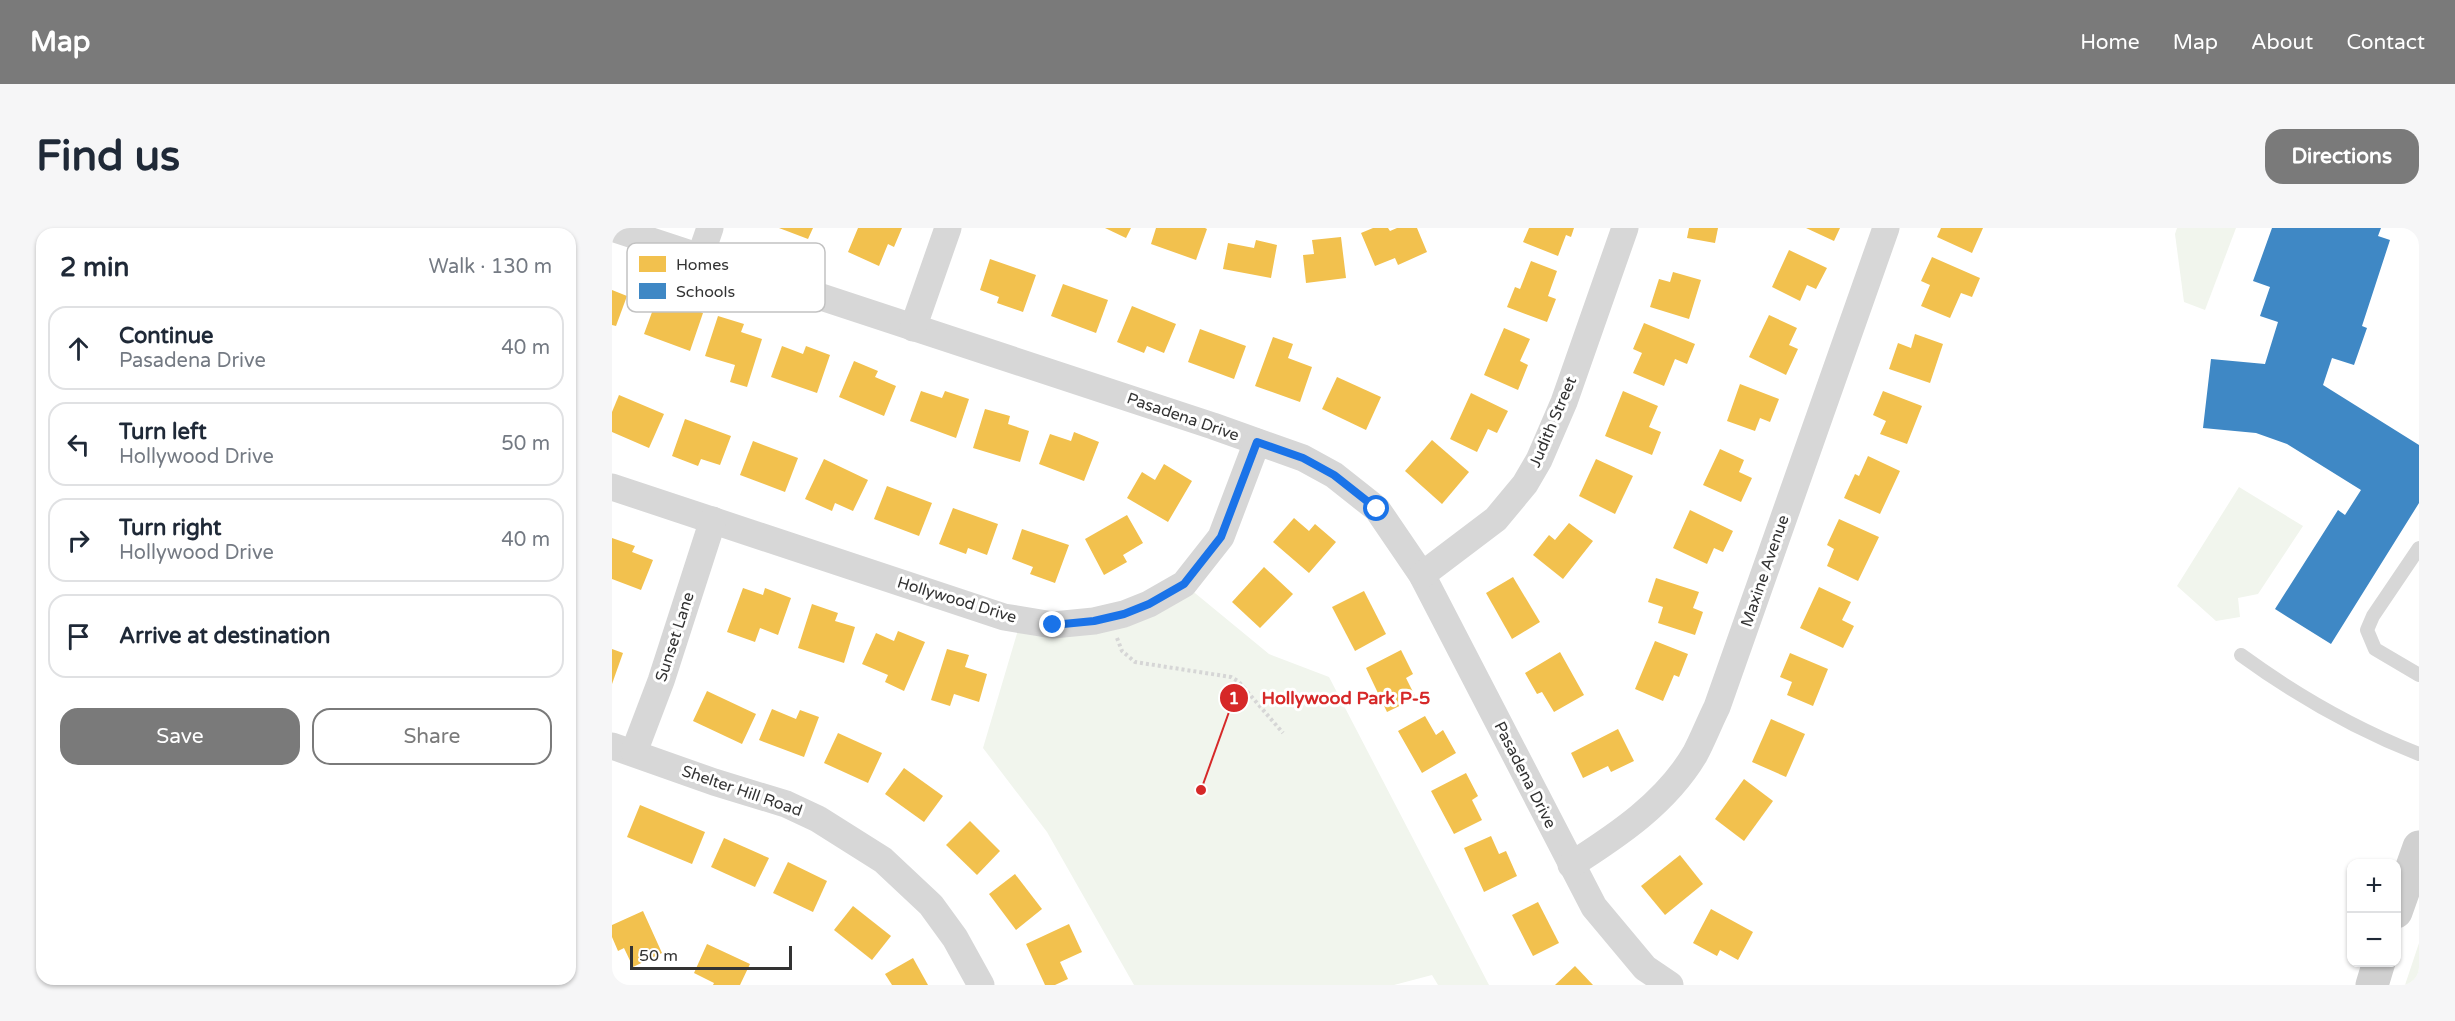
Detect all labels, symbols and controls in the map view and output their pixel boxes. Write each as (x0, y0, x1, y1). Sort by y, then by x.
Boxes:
text: Map (30, 25, 90, 59)
text: Home (2080, 30, 2140, 55)
text: Map (2173, 30, 2218, 55)
text: About (2251, 30, 2313, 55)
text: Contact (2346, 30, 2425, 55)
button: Directions (2265, 129, 2419, 184)
text: Find us (36, 131, 180, 182)
legend (627, 243, 825, 312)
text: 2 min (60, 252, 129, 283)
text: Walk · 130 m (429, 255, 552, 279)
text: Homes (676, 255, 729, 275)
text: Schools (676, 282, 735, 302)
text: Continue (119, 323, 214, 349)
icon: ahead (62, 332, 95, 365)
text: 40 m (501, 336, 550, 360)
text: Pasadena Drive (119, 349, 266, 373)
street label: Judith Street (1525, 373, 1581, 471)
street label: Pasadena Drive (1124, 388, 1242, 446)
text: Turn left (119, 419, 207, 445)
icon: left (62, 428, 95, 461)
text: 50 m (501, 432, 550, 456)
text: Hollywood Drive (119, 445, 274, 469)
route start (1363, 495, 1389, 521)
street label: Maxine Avenue (1736, 512, 1794, 630)
text: Turn right (119, 515, 221, 541)
icon: right (62, 524, 95, 557)
text: 40 m (501, 528, 550, 552)
text: Hollywood Drive (119, 541, 274, 565)
street label: Hollywood Drive (895, 572, 1019, 628)
street label: Sunset Lane (651, 590, 699, 684)
route end (1039, 611, 1065, 637)
icon: arrive (62, 620, 95, 653)
text: Arrive at destination (119, 623, 330, 649)
callout: Hollywood Park P-5 (1219, 680, 1442, 716)
text: 1 (1228, 687, 1240, 709)
text: Hollywood Park P-5 (1262, 687, 1430, 709)
button: Save (60, 708, 300, 765)
button: Share (312, 708, 552, 765)
street label: Pasadena Drive (1489, 718, 1561, 832)
street label: Shelter Hill Road (679, 761, 805, 821)
map controls (2347, 859, 2401, 967)
button: + (2347, 859, 2401, 913)
button: − (2347, 913, 2401, 967)
scale bar (630, 943, 792, 970)
text: 50 m (639, 946, 678, 966)

